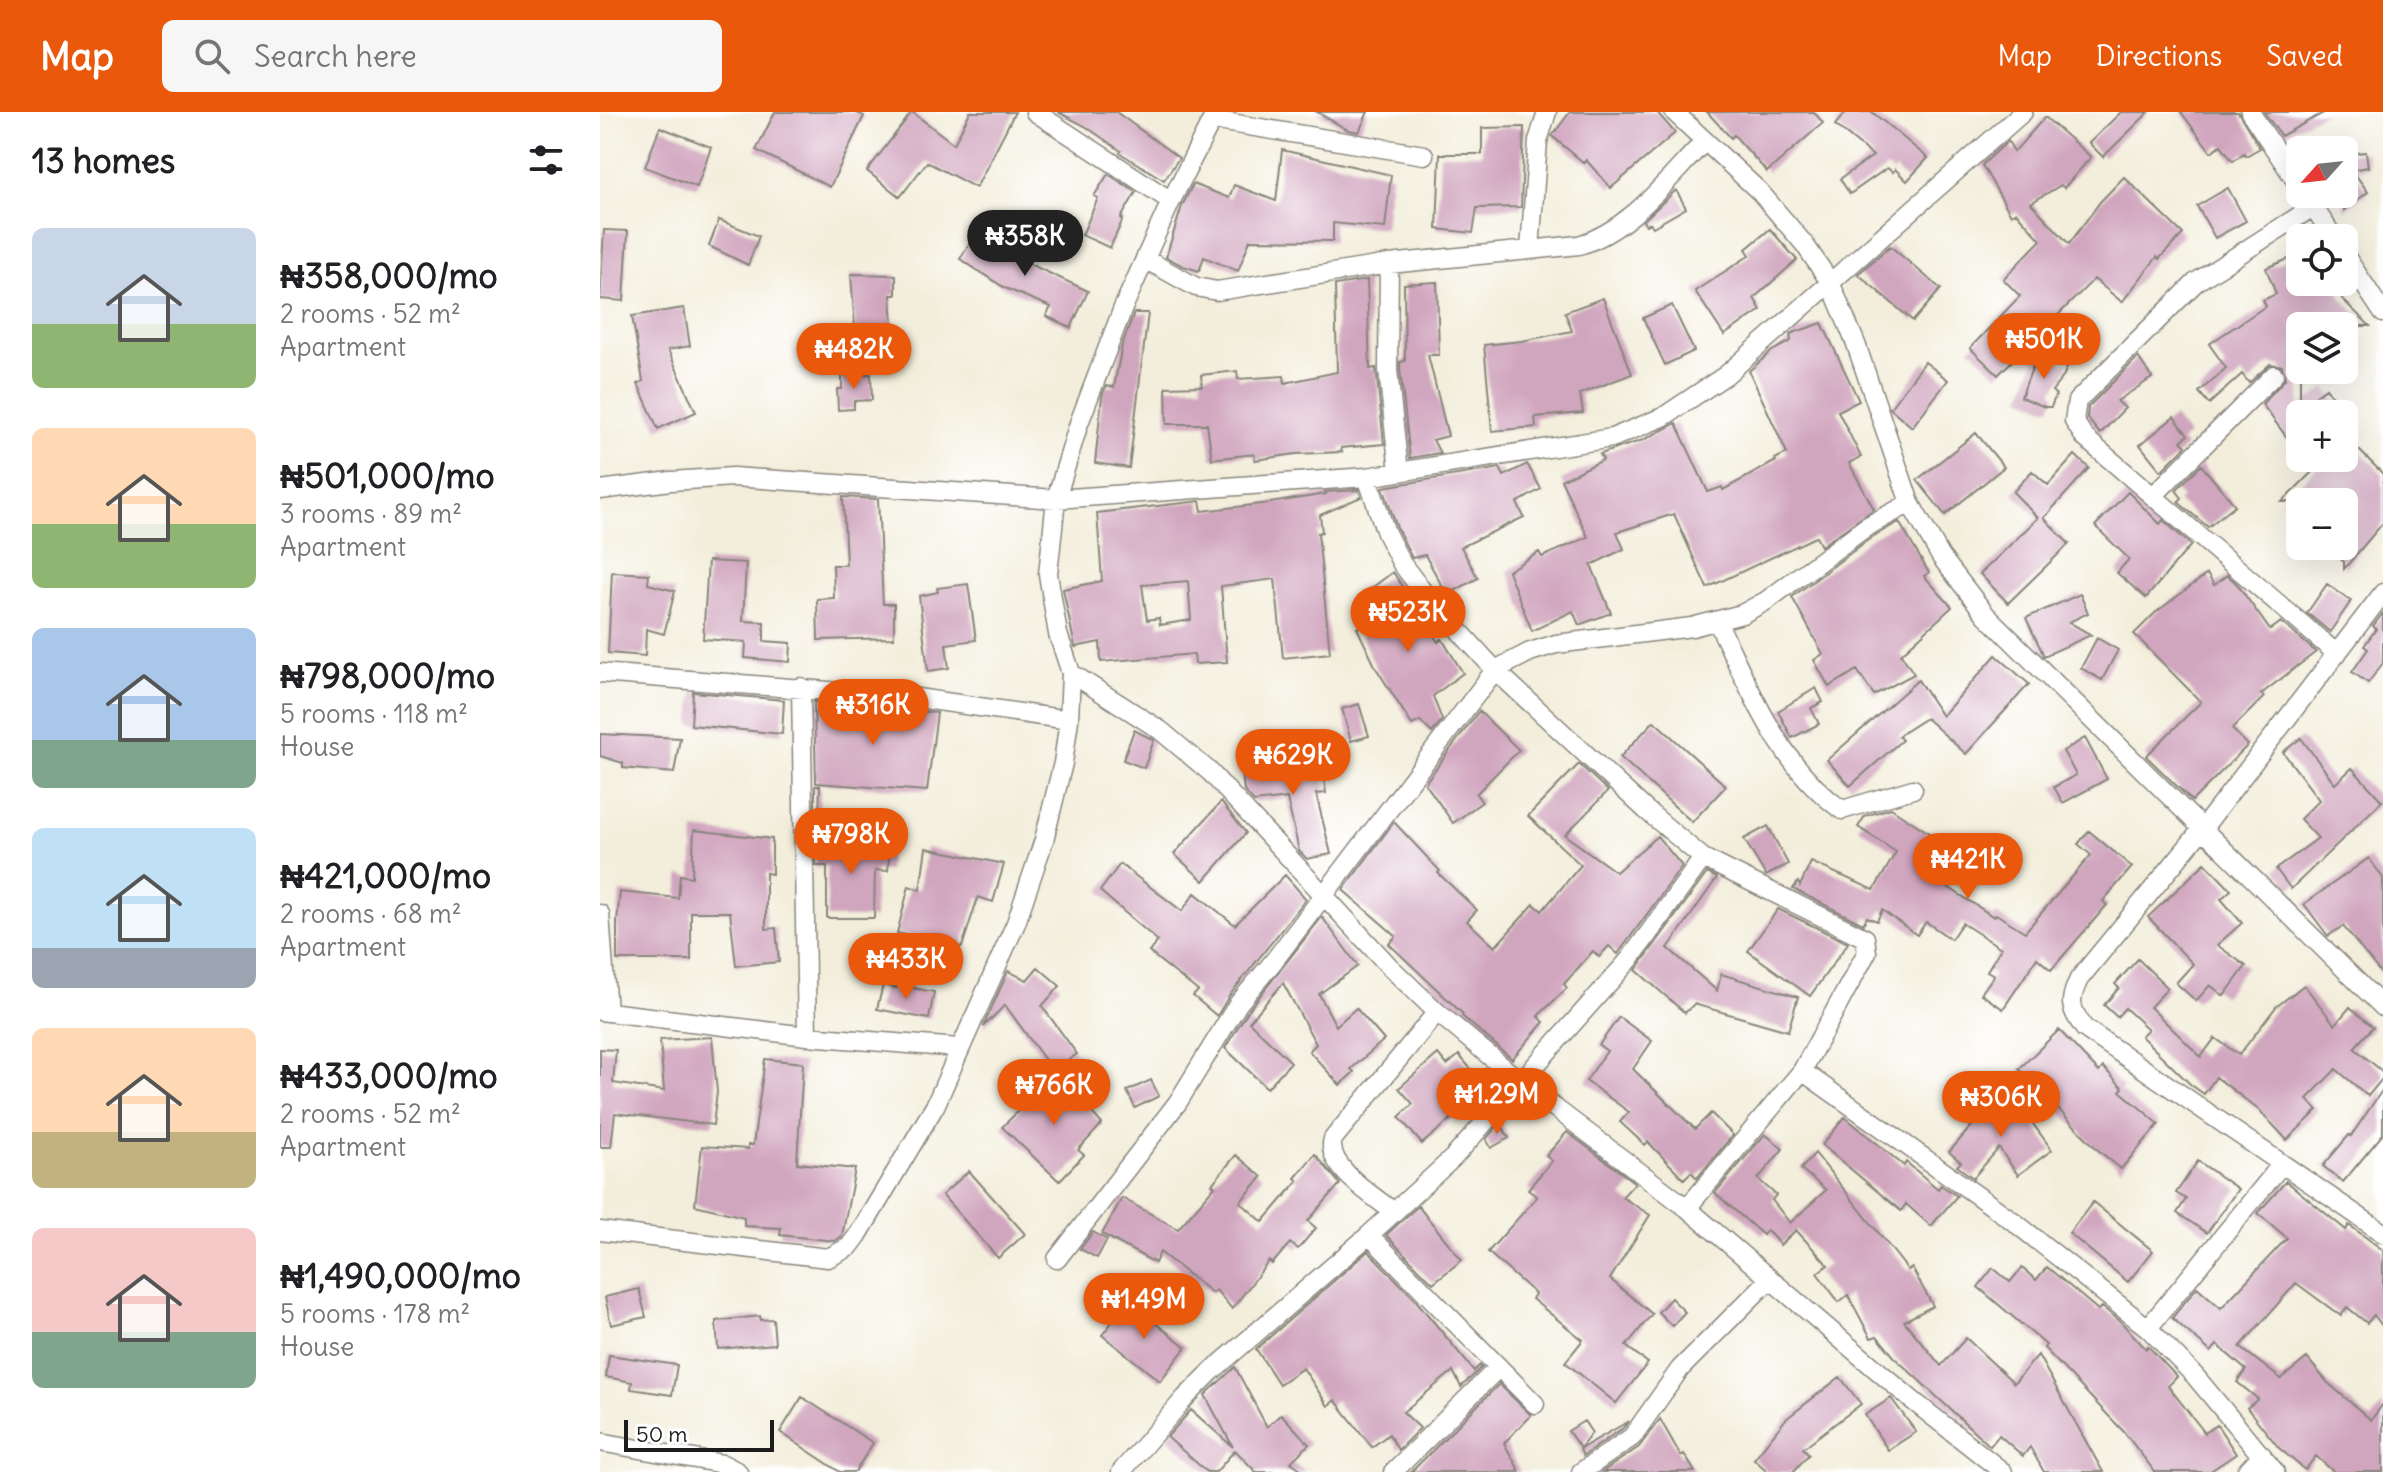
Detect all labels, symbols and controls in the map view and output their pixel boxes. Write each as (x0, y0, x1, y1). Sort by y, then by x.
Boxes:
search box (162, 20, 722, 92)
text: Map (40, 33, 114, 80)
icon: search (190, 34, 234, 78)
text: Search here (254, 37, 417, 75)
text: Map (1997, 38, 2052, 74)
text: Directions (2096, 38, 2222, 74)
text: Saved (2266, 38, 2343, 74)
north arrow (2286, 136, 2358, 208)
map controls (2286, 136, 2358, 560)
icon: filters (524, 138, 568, 182)
text: 13 homes (32, 139, 175, 182)
pin: ₦358K (969, 210, 1081, 278)
text: ₦358K (985, 219, 1065, 252)
button: locate (2286, 224, 2358, 296)
text: ₦358,000/mo (280, 254, 498, 297)
icon: home (96, 260, 192, 356)
text: 2 rooms · 52 m² (280, 297, 461, 330)
button: layers (2286, 312, 2358, 384)
pin: ₦501K (1988, 313, 2100, 381)
text: ₦501K (2005, 322, 2083, 355)
pin: ₦482K (798, 323, 910, 391)
text: Apartment (280, 330, 406, 363)
text: ₦482K (814, 332, 894, 365)
button: + (2286, 400, 2358, 472)
text: ₦501,000/mo (280, 454, 495, 497)
icon: home (96, 460, 192, 556)
button: − (2286, 488, 2358, 560)
text: 3 rooms · 89 m² (280, 497, 462, 530)
text: Apartment (280, 530, 406, 563)
pin: ₦523K (1352, 586, 1464, 654)
text: ₦523K (1369, 595, 1447, 628)
text: ₦798,000/mo (280, 654, 495, 697)
icon: home (96, 660, 192, 756)
pin: ₦316K (817, 679, 929, 747)
text: ₦316K (836, 688, 910, 721)
text: 5 rooms · 118 m² (280, 697, 468, 730)
pin: ₦629K (1237, 729, 1349, 797)
text: House (280, 730, 354, 763)
text: ₦629K (1253, 738, 1333, 771)
pin: ₦798K (795, 808, 907, 876)
text: ₦798K (812, 817, 890, 850)
pin: ₦421K (1912, 833, 2024, 901)
text: ₦421K (1931, 842, 2005, 875)
text: ₦421,000/mo (280, 854, 491, 897)
icon: home (96, 860, 192, 956)
text: 2 rooms · 68 m² (280, 897, 462, 930)
text: Apartment (280, 930, 406, 963)
pin: ₦433K (850, 933, 962, 1001)
text: ₦433K (866, 942, 946, 975)
text: ₦433,000/mo (280, 1054, 498, 1097)
pin: ₦766K (998, 1059, 1110, 1127)
icon: home (96, 1060, 192, 1156)
text: ₦766K (1015, 1068, 1093, 1101)
pin: ₦1.29M (1432, 1068, 1562, 1136)
pin: ₦306K (1945, 1071, 2057, 1139)
text: ₦1.29M (1455, 1077, 1539, 1110)
text: ₦306K (1960, 1080, 2042, 1113)
text: 2 rooms · 52 m² (280, 1097, 461, 1130)
text: Apartment (280, 1130, 406, 1163)
text: ₦1,490,000/mo (280, 1254, 521, 1297)
icon: home (96, 1260, 192, 1356)
pin: ₦1.49M (1079, 1273, 1209, 1341)
text: ₦1.49M (1101, 1282, 1187, 1315)
text: 5 rooms · 178 m² (280, 1297, 470, 1330)
text: House (280, 1330, 354, 1363)
scale bar (624, 1416, 774, 1452)
text: 50 m (636, 1420, 688, 1448)

